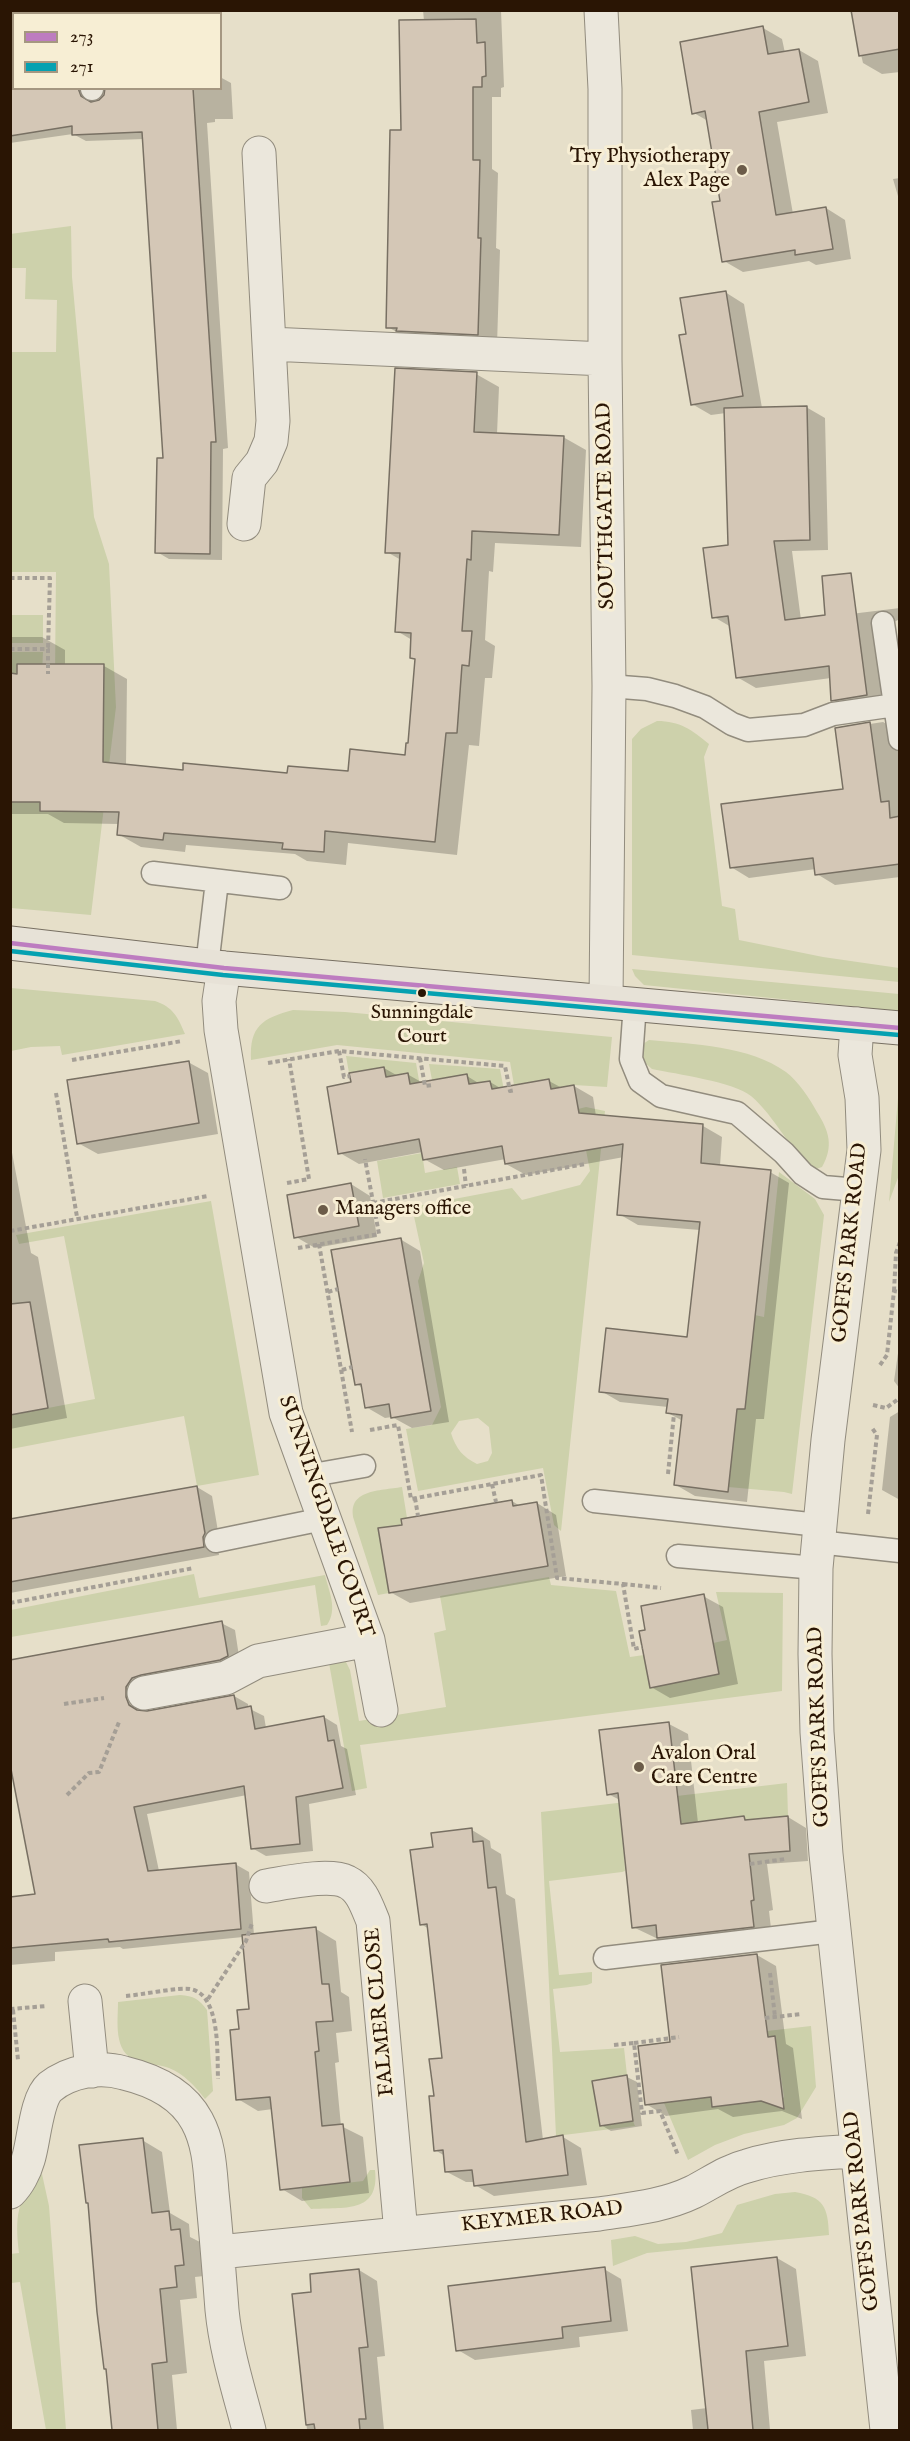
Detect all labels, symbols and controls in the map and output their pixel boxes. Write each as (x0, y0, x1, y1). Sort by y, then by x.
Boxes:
legend (12, 12, 222, 90)
text: 273 (70, 26, 93, 49)
text: 271 (70, 56, 93, 79)
place label: Try Physiotherapy Alex Page (570, 145, 730, 195)
marker: Try Physiotherapy Alex Page (735, 163, 749, 177)
street label: SOUTHGATE ROAD (593, 402, 621, 610)
marker: Sunningdale Court (416, 987, 428, 999)
place label: Sunningdale Court (371, 1002, 473, 1049)
street label: GOFFS PARK ROAD (828, 1142, 874, 1344)
place label: Managers office (335, 1197, 471, 1223)
marker: Managers office (316, 1203, 330, 1217)
street label: SUNNINGDALE COURT (272, 1393, 378, 1641)
street label: GOFFS PARK ROAD (804, 1626, 836, 1828)
place label: Avalon Oral Care Centre (651, 1742, 757, 1792)
marker: Avalon Oral Care Centre (632, 1760, 646, 1774)
street label: FALMER CLOSE (361, 1927, 401, 2097)
street label: GOFFS PARK ROAD (840, 2110, 886, 2312)
street label: KEYMER ROAD (460, 2197, 624, 2239)

